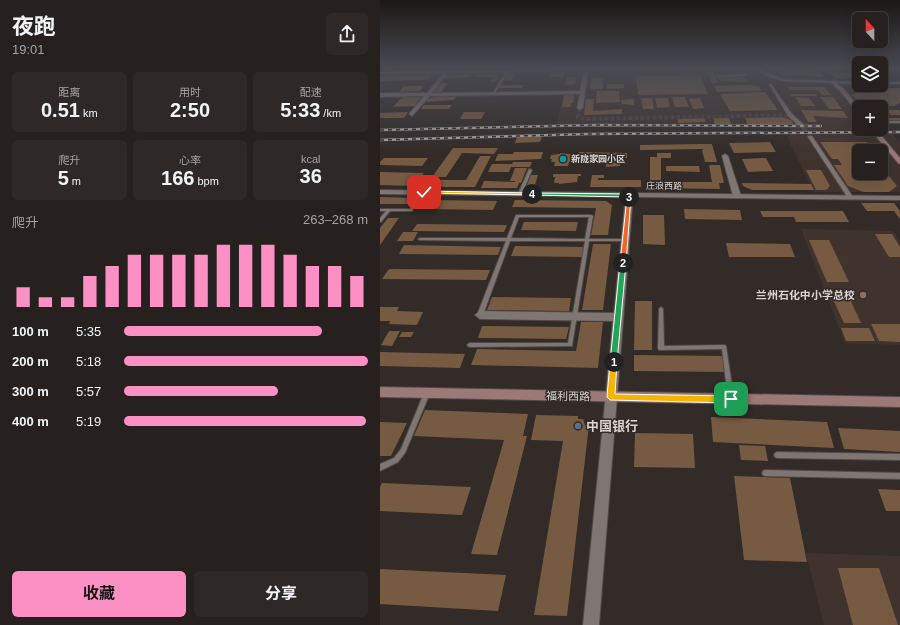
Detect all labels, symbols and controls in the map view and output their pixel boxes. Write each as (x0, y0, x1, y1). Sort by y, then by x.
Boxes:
north arrow (852, 12, 888, 48)
map controls (852, 12, 888, 180)
button: share (326, 13, 368, 55)
text: 夜跑 (12, 14, 56, 39)
text: 19:01 (12, 42, 45, 57)
button: layers (852, 56, 888, 92)
text: 距离 (58, 86, 80, 98)
text: 用时 (179, 86, 201, 98)
text: 配速 (300, 86, 322, 98)
text: 0.51 (41, 99, 80, 121)
text: 2:50 (170, 99, 210, 121)
text: 5:33 (280, 99, 320, 121)
button: + (852, 100, 888, 136)
text: km (80, 107, 98, 119)
text: /km (320, 107, 341, 119)
button: − (852, 144, 888, 180)
text: kcal (301, 153, 320, 165)
text: 爬升 (58, 154, 80, 166)
text: 心率 (179, 154, 201, 166)
marker: 新陇家园小区 (558, 154, 568, 164)
place label: 新陇家园小区 (571, 154, 625, 164)
text: 36 (300, 165, 322, 187)
text: 5 (58, 167, 69, 189)
text: 166 (161, 167, 194, 189)
text: m (69, 175, 81, 187)
text: bpm (194, 175, 219, 187)
pin (407, 175, 441, 209)
icon: check (413, 181, 435, 203)
street label: 庄浪西路 (646, 181, 682, 191)
pin: 4 (522, 184, 542, 204)
pin: 3 (619, 187, 639, 207)
text: 4 (529, 188, 535, 200)
text: 3 (626, 191, 632, 203)
text: 263–268 m (303, 212, 368, 227)
text: 爬升 (12, 215, 38, 230)
pin: 2 (613, 253, 633, 273)
text: 2 (620, 257, 626, 269)
place label: 兰州石化中小学总校 (756, 289, 855, 301)
marker: 兰州石化中小学总校 (858, 290, 868, 300)
text: 100 m (12, 324, 49, 339)
text: 5:35 (76, 324, 101, 339)
pin: 1 (604, 352, 624, 372)
text: 200 m (12, 354, 49, 369)
text: 5:18 (76, 354, 101, 369)
text: 1 (611, 356, 617, 368)
pin (714, 382, 748, 416)
text: 300 m (12, 384, 49, 399)
text: 5:57 (76, 384, 101, 399)
icon: arrive (720, 388, 742, 410)
street label: 福利西路 (546, 390, 590, 402)
text: 400 m (12, 414, 49, 429)
text: 5:19 (76, 414, 101, 429)
place label: 中国银行 (586, 419, 638, 434)
marker: 中国银行 (573, 421, 583, 431)
button: 收藏 (12, 571, 186, 617)
button: 分享 (194, 571, 368, 617)

